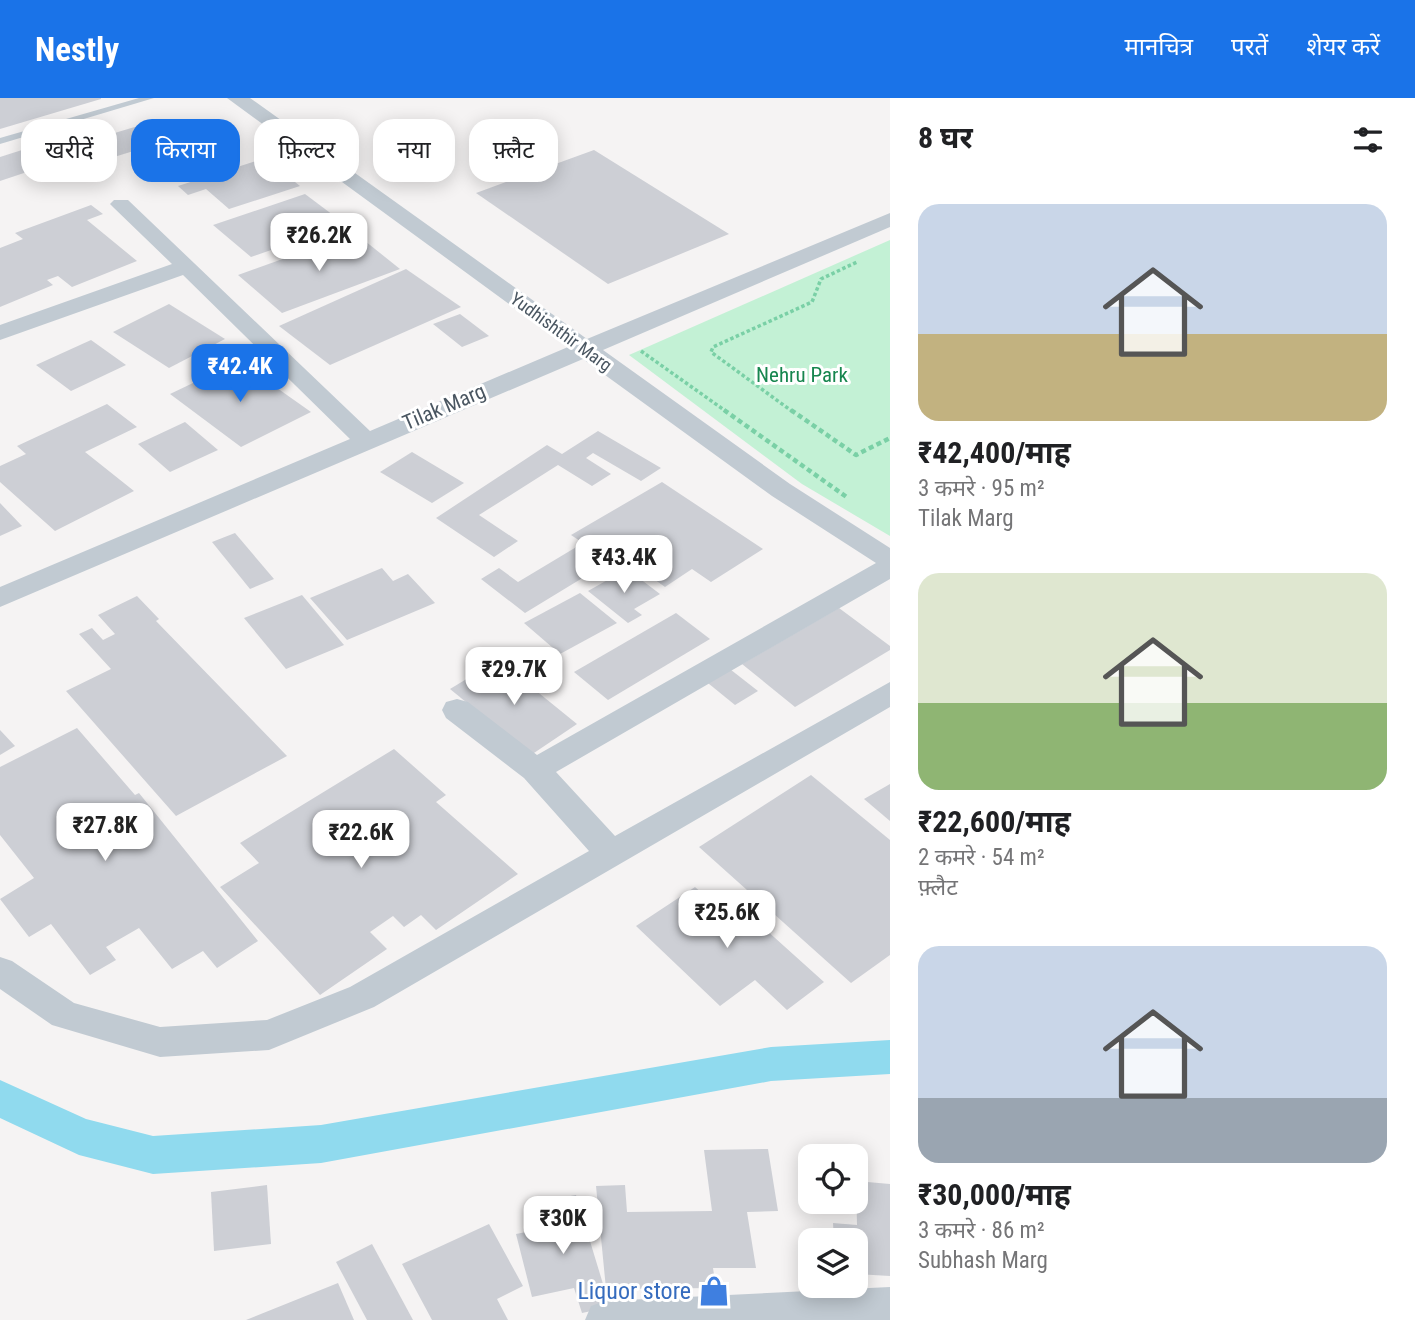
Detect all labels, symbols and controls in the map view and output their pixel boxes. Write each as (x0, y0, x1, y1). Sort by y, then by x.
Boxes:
text: Nestly (35, 30, 119, 69)
text: मानचित्र (1124, 33, 1193, 61)
text: परतें (1231, 33, 1268, 61)
text: शेयर करें (1306, 33, 1380, 61)
chip: खरीदें (21, 119, 117, 182)
chip: किराया (131, 119, 240, 182)
chip: फ़िल्टर (254, 119, 359, 182)
chip: नया (373, 119, 455, 182)
chip: फ़्लैट (469, 119, 558, 182)
text: 8 घर (918, 120, 973, 155)
icon: filters (1349, 121, 1387, 159)
pin: ₹26.2K (262, 214, 376, 273)
text: ₹26.2K (286, 222, 352, 249)
icon: home (1090, 249, 1216, 375)
street label: Yudhishthir Marg (506, 288, 616, 376)
pin: ₹42.4K (183, 344, 297, 404)
text: ₹42.4K (207, 353, 273, 380)
park label: Nehru Park (756, 363, 848, 387)
street label: Tilak Marg (399, 379, 489, 435)
text: ₹42,400/माह (918, 435, 1071, 470)
text: 3 कमरे · 95 m² (918, 475, 1045, 502)
text: Tilak Marg (918, 505, 1014, 532)
pin: ₹43.4K (567, 536, 681, 595)
text: ₹43.4K (591, 544, 657, 571)
icon: home (1090, 619, 1216, 745)
pin: ₹29.7K (457, 648, 571, 707)
text: ₹29.7K (481, 656, 547, 683)
pin: ₹27.8K (48, 804, 162, 863)
text: ₹22,600/माह (918, 804, 1071, 839)
pin: ₹22.6K (304, 810, 418, 870)
text: ₹27.8K (72, 812, 138, 839)
text: ₹22.6K (328, 819, 394, 846)
text: 2 कमरे · 54 m² (918, 844, 1045, 871)
text: फ़्लैट (918, 874, 958, 901)
pin: ₹25.6K (670, 890, 784, 950)
text: ₹25.6K (694, 899, 760, 926)
icon: home (1090, 991, 1216, 1117)
map controls (798, 1144, 868, 1298)
button: locate (798, 1144, 868, 1214)
text: ₹30,000/माह (918, 1177, 1071, 1212)
pin: ₹30K (522, 1196, 604, 1256)
text: ₹30K (540, 1205, 586, 1232)
text: 3 कमरे · 86 m² (918, 1217, 1045, 1244)
button: layers (798, 1228, 868, 1298)
text: Subhash Marg (918, 1247, 1048, 1274)
shop icon: Liquor store (697, 1274, 731, 1308)
place label: Liquor store (577, 1277, 691, 1305)

